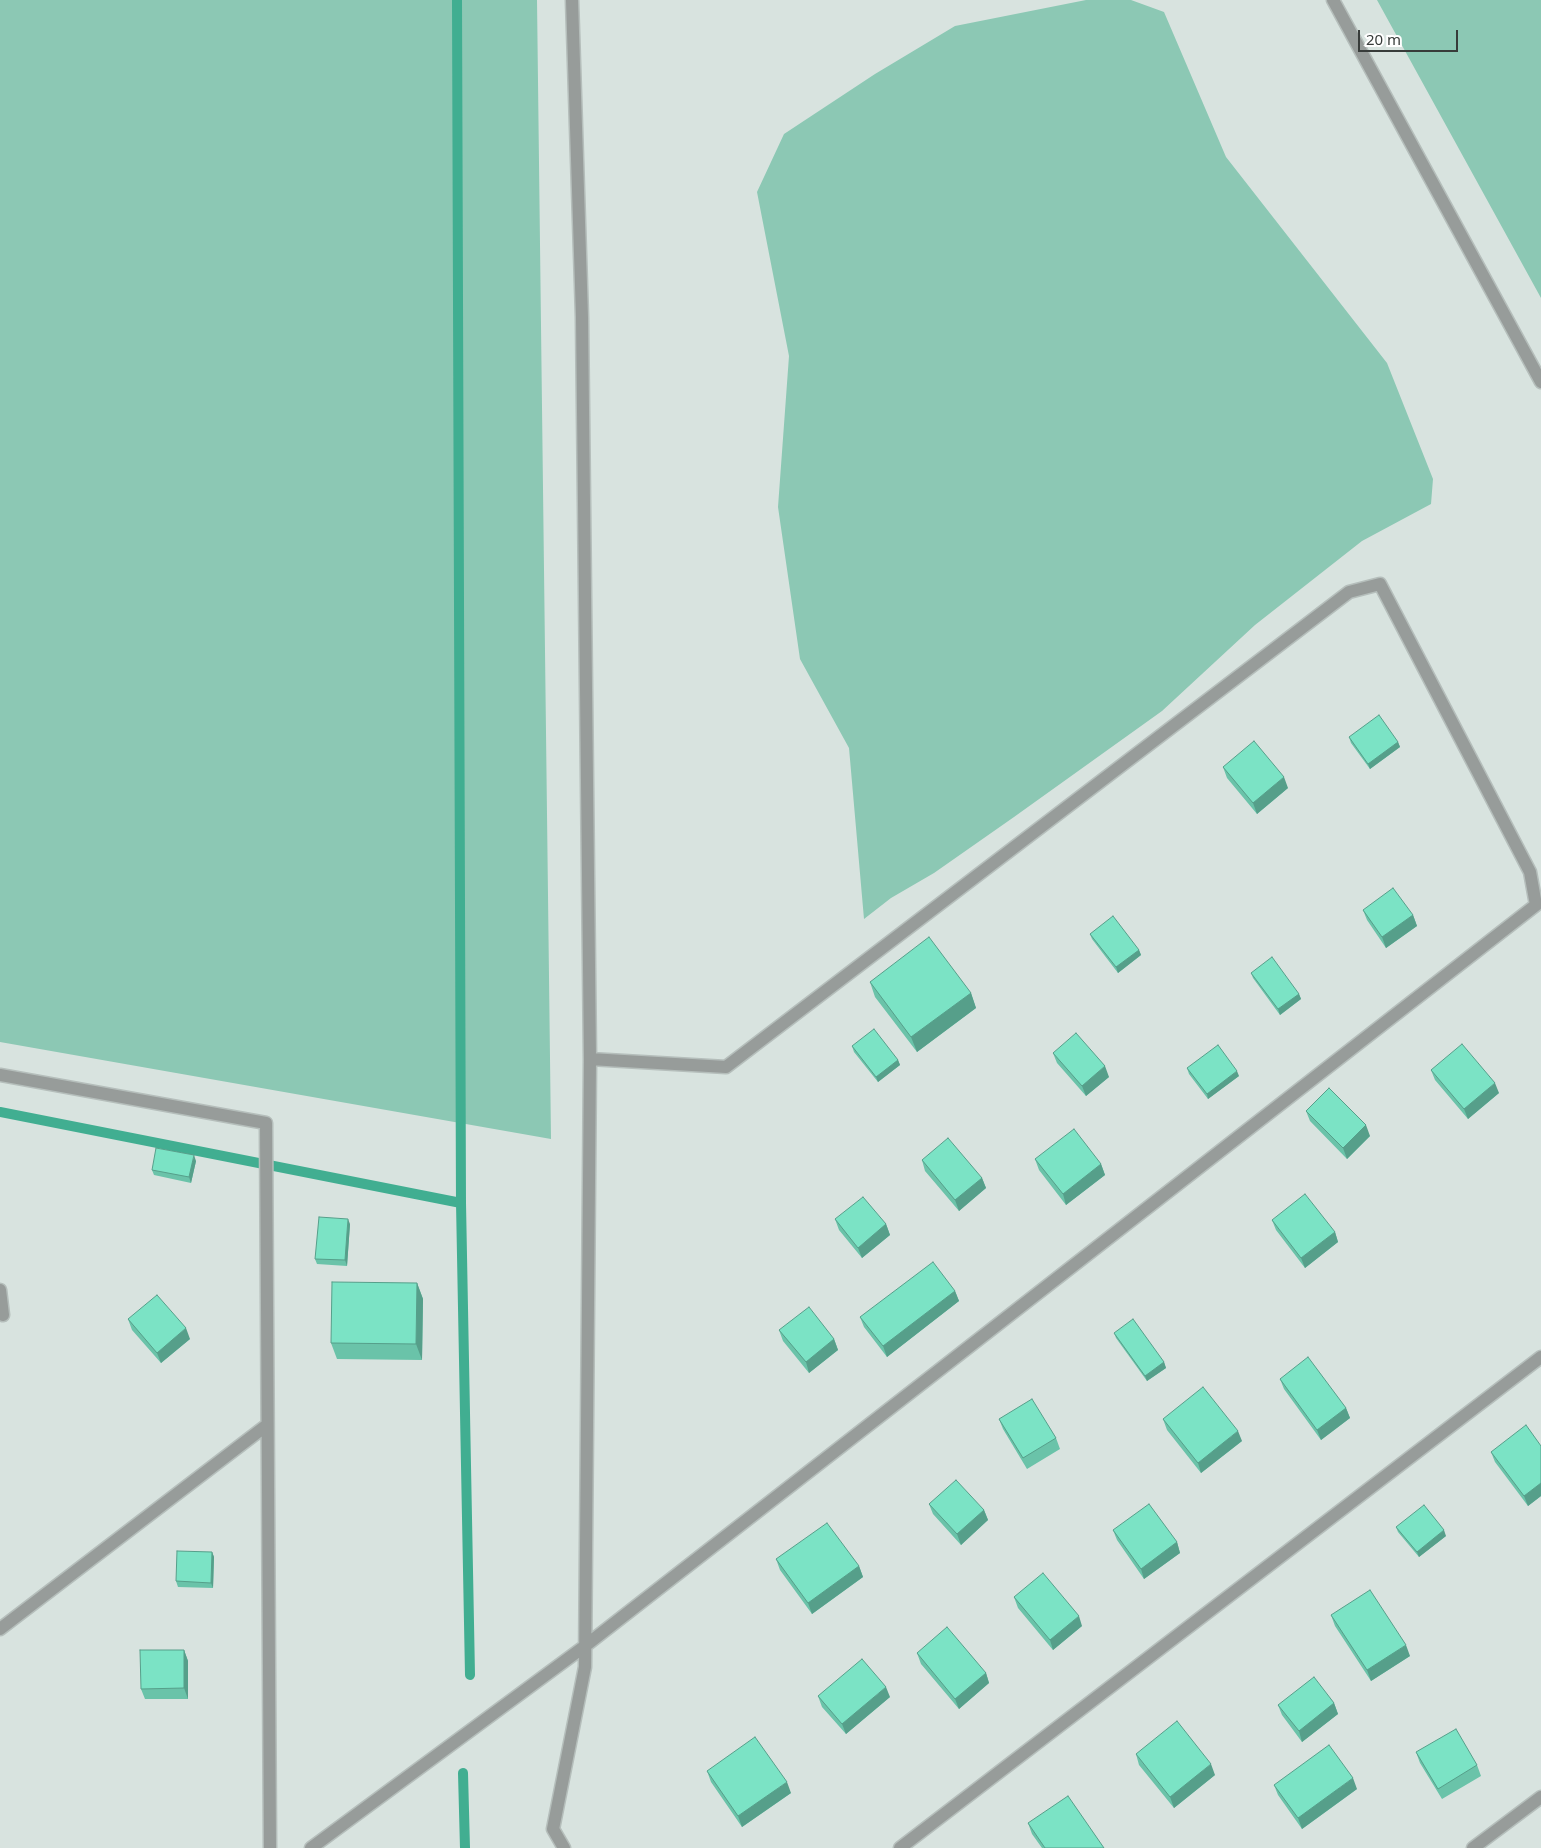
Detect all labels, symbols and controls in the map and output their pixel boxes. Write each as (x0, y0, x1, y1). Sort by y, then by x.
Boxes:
scale bar (1361, 20, 1461, 52)
text: 20 m (1366, 29, 1401, 49)

